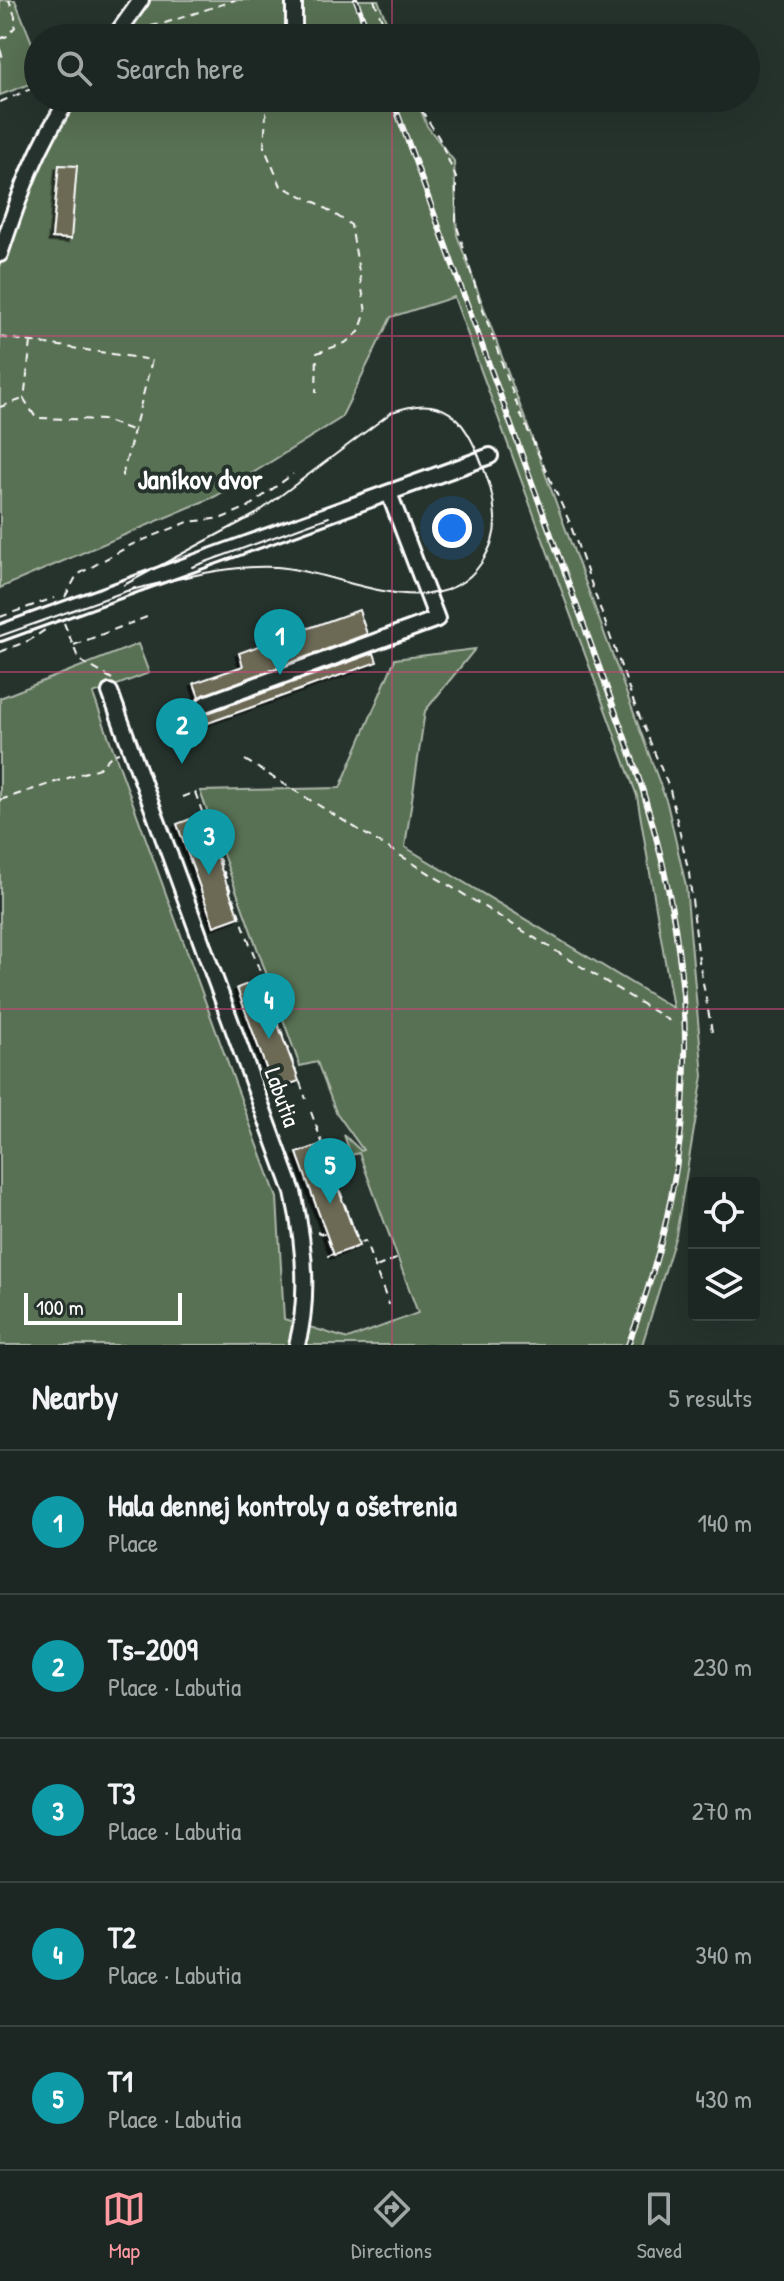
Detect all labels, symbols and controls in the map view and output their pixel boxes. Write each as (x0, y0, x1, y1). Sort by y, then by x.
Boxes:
search box (24, 24, 760, 112)
icon: search (52, 46, 96, 90)
text: Search here (116, 48, 244, 88)
district label: Janíkov dvor (138, 460, 263, 498)
your location (432, 508, 472, 548)
pin: 1 (254, 609, 306, 675)
pin: 2 (156, 698, 208, 764)
pin: 3 (183, 809, 235, 875)
pin: 4 (243, 973, 295, 1039)
street label: Labutia (258, 1063, 308, 1131)
pin: 5 (304, 1138, 356, 1204)
map controls (688, 1177, 760, 1321)
button: locate (688, 1177, 760, 1249)
button: layers (688, 1249, 760, 1321)
scale bar (24, 1289, 182, 1325)
text: 100 m (36, 1292, 84, 1322)
text: Nearby (32, 1374, 118, 1420)
text: 5 results (668, 1380, 752, 1415)
text: Hala dennej kontroly a ošetrenia (108, 1485, 457, 1525)
text: 1 (53, 1505, 63, 1540)
text: 140 m (698, 1505, 752, 1540)
text: Place (108, 1525, 158, 1560)
text: Ts-2009 (108, 1629, 198, 1669)
text: 2 (52, 1649, 64, 1684)
text: 230 m (693, 1649, 752, 1684)
text: Place · Labutia (108, 1669, 241, 1704)
text: T3 (108, 1773, 135, 1813)
text: 3 (52, 1793, 64, 1828)
text: 270 m (692, 1793, 752, 1828)
text: Place · Labutia (108, 1813, 241, 1848)
text: T2 (108, 1917, 136, 1957)
text: 4 (53, 1937, 63, 1972)
text: 340 m (695, 1937, 752, 1972)
text: Place · Labutia (108, 1957, 241, 1992)
text: T1 (108, 2061, 133, 2101)
text: 5 (53, 2081, 64, 2116)
text: 430 m (695, 2081, 752, 2116)
text: Place · Labutia (108, 2101, 241, 2136)
tab: Map (102, 2187, 146, 2265)
tab: Directions (351, 2187, 432, 2265)
tab: Saved (637, 2187, 682, 2265)

